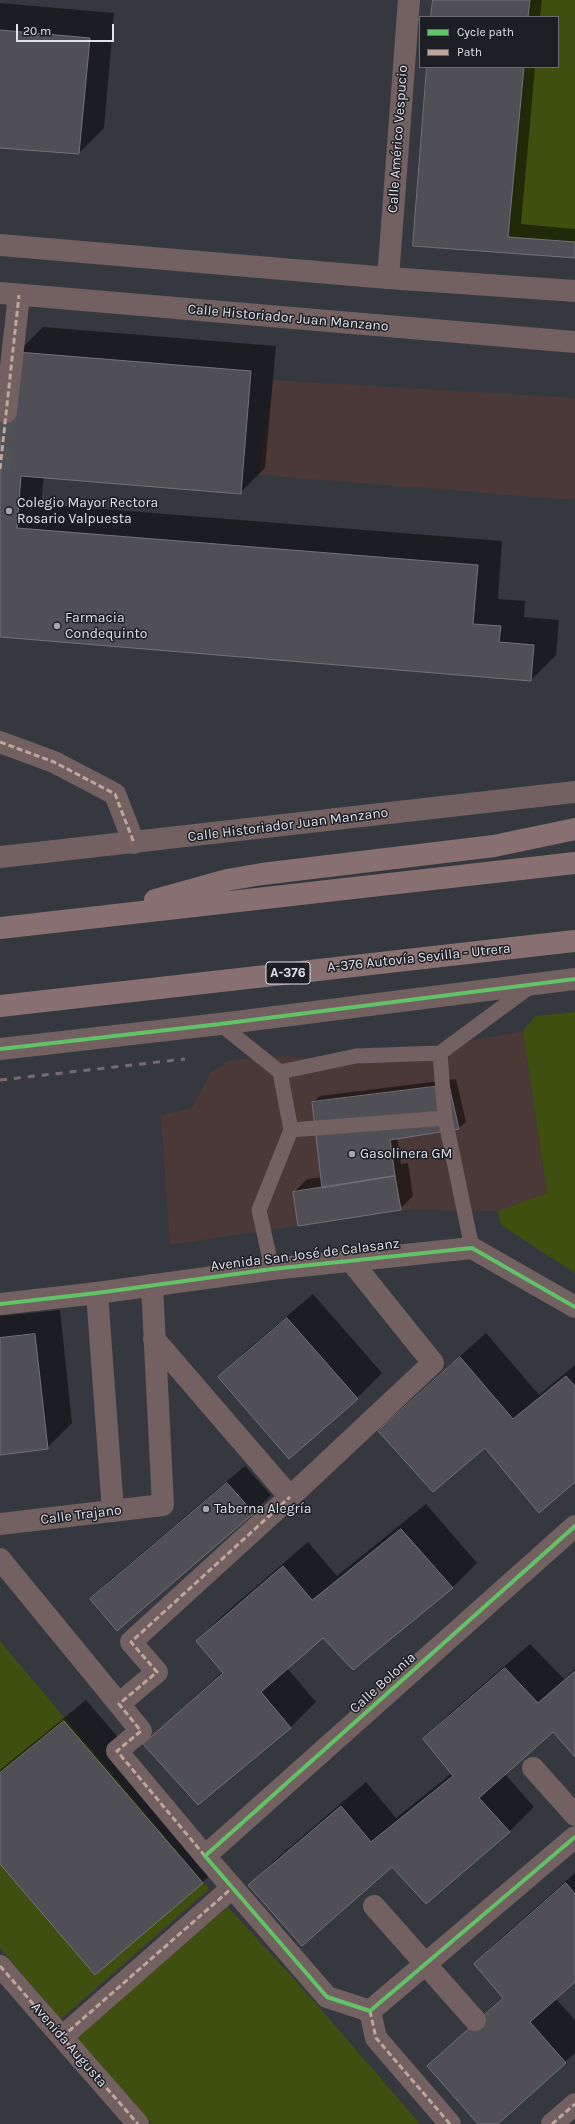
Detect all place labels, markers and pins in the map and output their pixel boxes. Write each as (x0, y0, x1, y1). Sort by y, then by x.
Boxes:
place label: Colegio Mayor Rectora Rosario Valpuesta (17, 495, 158, 528)
marker: Colegio Mayor Rectora Rosario Valpuesta (4, 506, 14, 516)
place label: Farmacia Condequinto (65, 610, 147, 642)
marker: Farmacia Condequinto (52, 621, 62, 631)
place label: Gasolinera GM (360, 1146, 452, 1162)
marker: Gasolinera GM (347, 1149, 357, 1159)
place label: Taberna Alegría (214, 1501, 312, 1517)
marker: Taberna Alegría (201, 1504, 211, 1514)

